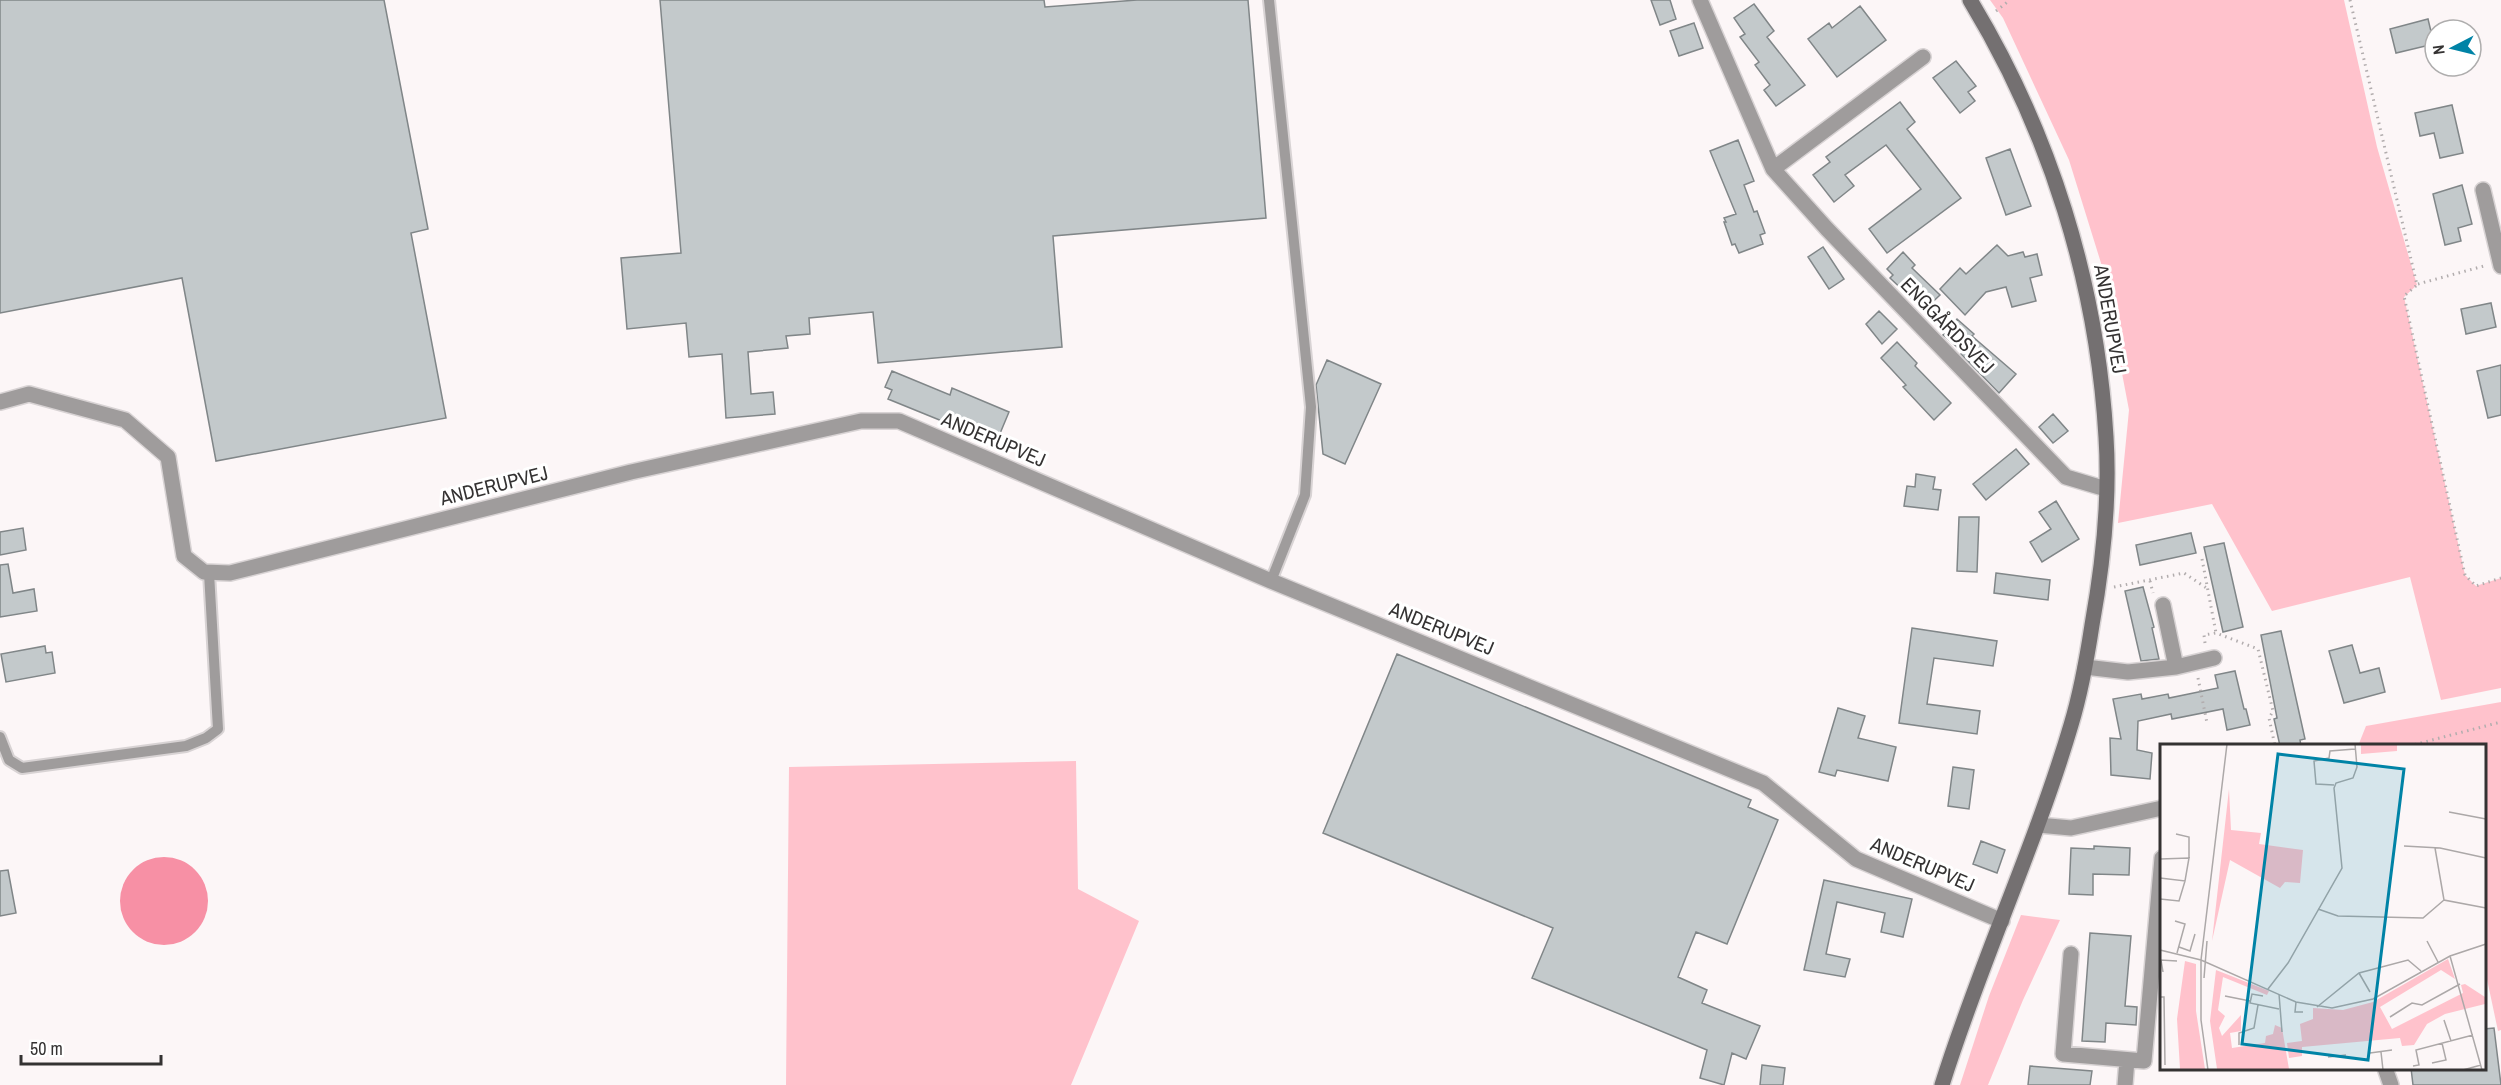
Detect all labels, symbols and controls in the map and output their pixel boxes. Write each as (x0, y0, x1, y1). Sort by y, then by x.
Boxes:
north arrow (2423, 18, 2483, 78)
text: N (2427, 44, 2450, 56)
street label: ANDERUPVEJ (2088, 261, 2134, 376)
street label: ENGGÅRDSVEJ (1895, 271, 2001, 379)
street label: ANDERUPVEJ (937, 405, 1050, 473)
street label: ANDERUPVEJ (436, 459, 551, 512)
street label: ANDERUPVEJ (1385, 594, 1498, 661)
inset map (2160, 744, 2486, 1070)
street label: ANDERUPVEJ (1866, 830, 1979, 898)
scale bar (21, 1028, 160, 1066)
text: 50 m (30, 1036, 63, 1061)

